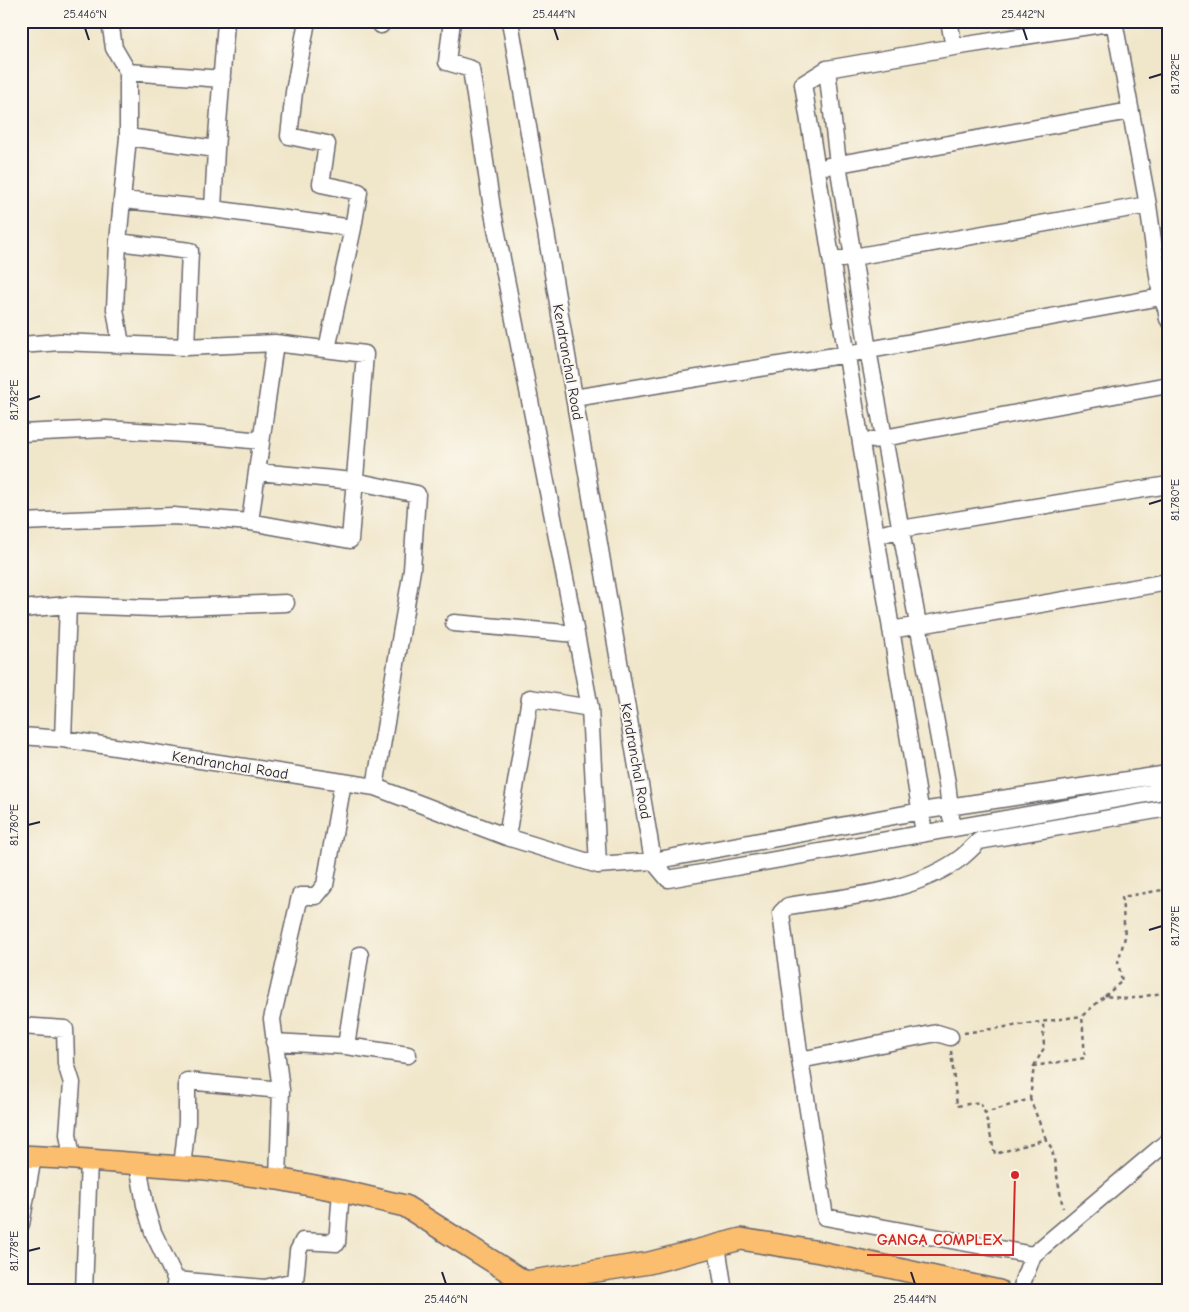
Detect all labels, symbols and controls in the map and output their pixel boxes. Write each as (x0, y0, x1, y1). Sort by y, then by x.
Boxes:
text: 25.446°N (63, 7, 107, 21)
text: 25.444°N (533, 7, 575, 21)
text: 25.442°N (1001, 7, 1045, 21)
text: 81.782°E (1168, 53, 1182, 95)
street label: Kendranchal Road (549, 303, 587, 421)
text: 81.782°E (7, 379, 21, 421)
text: 81.780°E (1168, 479, 1182, 521)
street label: Kendranchal Road (617, 702, 655, 820)
street label: Kendranchal Road (171, 747, 289, 783)
text: 81.780°E (7, 804, 21, 846)
text: 81.778°E (1168, 906, 1182, 946)
callout: GANGA COMPLEX (867, 1224, 1013, 1255)
text: 81.778°E (7, 1231, 21, 1271)
text: GANGA COMPLEX (877, 1231, 1003, 1249)
text: 25.446°N (424, 1292, 468, 1306)
text: 25.444°N (894, 1292, 936, 1306)

